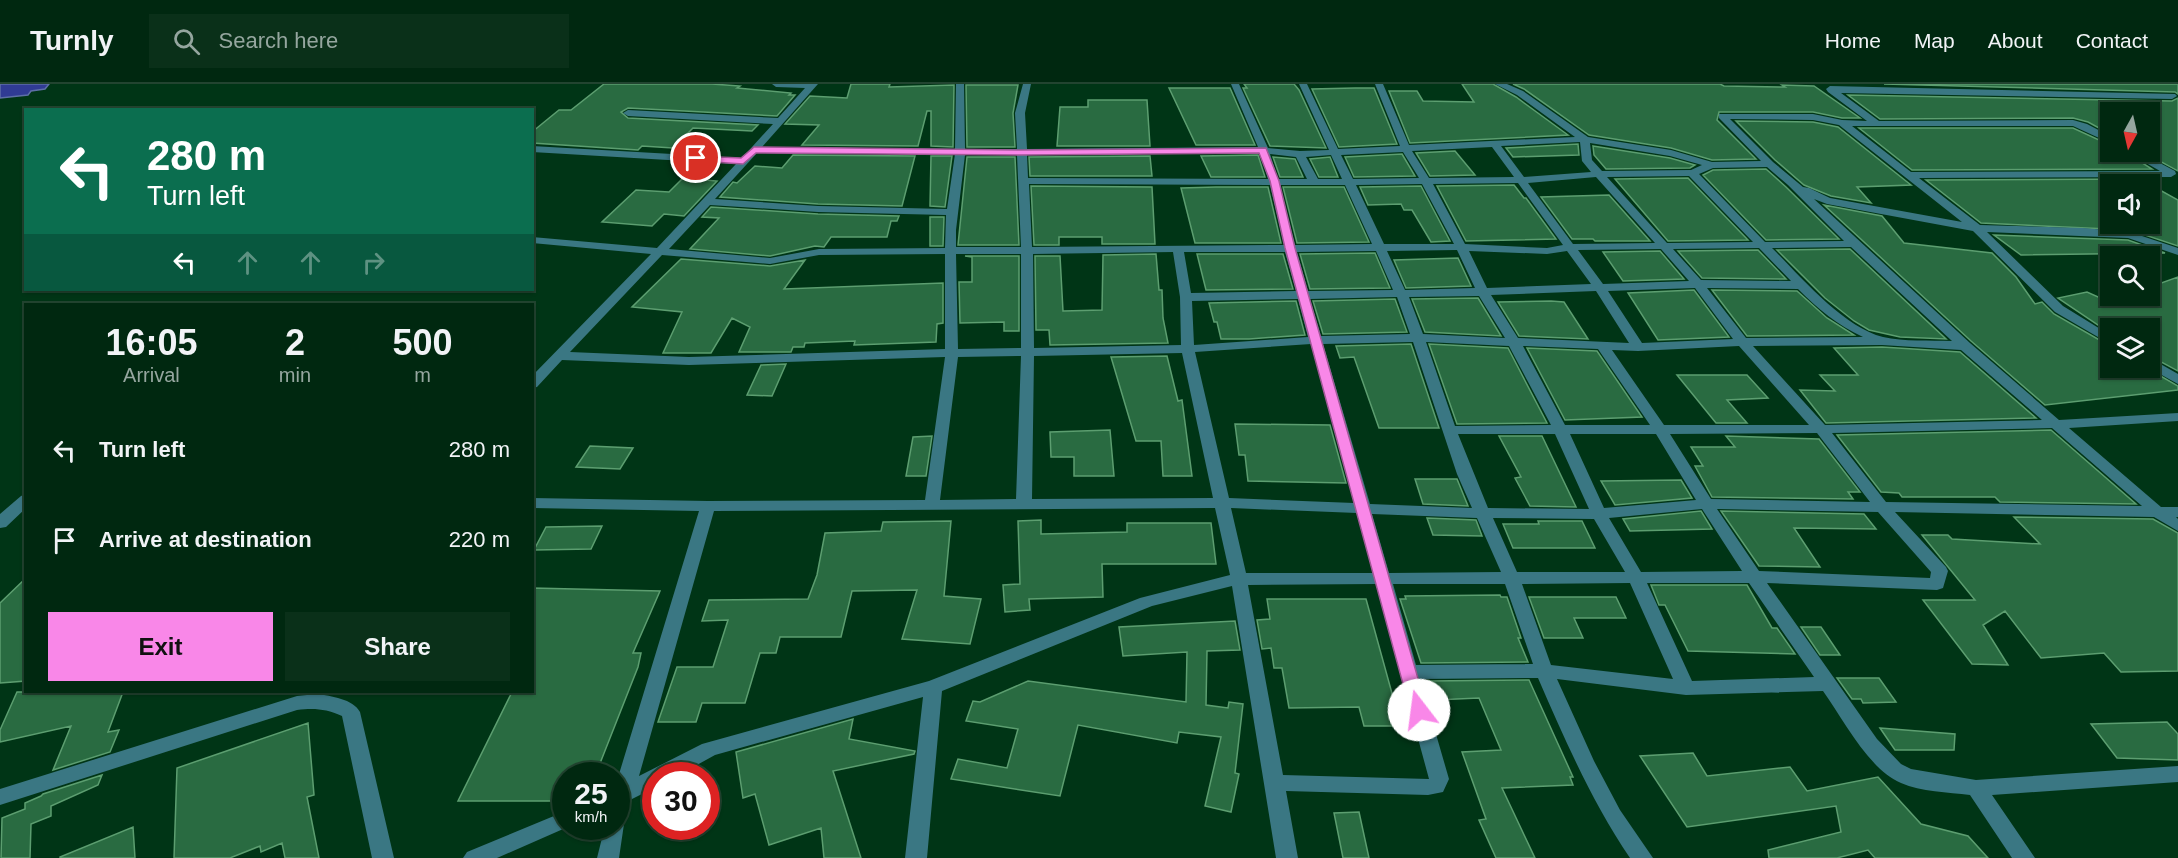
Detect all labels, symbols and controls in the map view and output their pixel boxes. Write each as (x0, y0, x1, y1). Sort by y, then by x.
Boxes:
search box (149, 14, 569, 68)
text: Turnly (30, 25, 113, 56)
icon: search (170, 25, 203, 58)
text: Search here (218, 28, 338, 53)
text: Home (1825, 29, 1881, 52)
text: Map (1914, 29, 1955, 52)
text: About (1988, 29, 2043, 52)
text: Contact (2076, 29, 2148, 52)
north arrow (2100, 102, 2160, 162)
map controls (2100, 102, 2160, 378)
icon: left (48, 132, 126, 210)
text: 280 m (147, 132, 266, 179)
pin (670, 132, 721, 183)
icon: arrive (679, 141, 712, 174)
button: sound (2100, 174, 2160, 234)
text: Turn left (147, 181, 245, 211)
icon: left (168, 246, 201, 279)
icon: ahead (231, 246, 264, 279)
icon: ahead (294, 246, 327, 279)
icon: right (357, 246, 390, 279)
button: search (2100, 246, 2160, 306)
button: layers (2100, 318, 2160, 378)
text: 16:05 (105, 322, 197, 363)
text: 2 (285, 322, 305, 363)
text: 500 (392, 322, 453, 363)
text: Arrival (123, 364, 180, 386)
text: min (279, 364, 311, 386)
text: m (414, 364, 431, 386)
icon: left (48, 434, 81, 467)
text: Turn left (99, 437, 185, 462)
text: 280 m (449, 437, 510, 462)
icon: arrive (48, 524, 81, 557)
text: Arrive at destination (99, 527, 312, 552)
text: 220 m (449, 527, 510, 552)
button: Exit (48, 612, 273, 681)
button: Share (285, 612, 510, 681)
position arrow (1387, 678, 1451, 742)
speed limit sign: 30 (642, 762, 720, 840)
text: 25 (574, 777, 608, 810)
text: km/h (575, 808, 607, 825)

